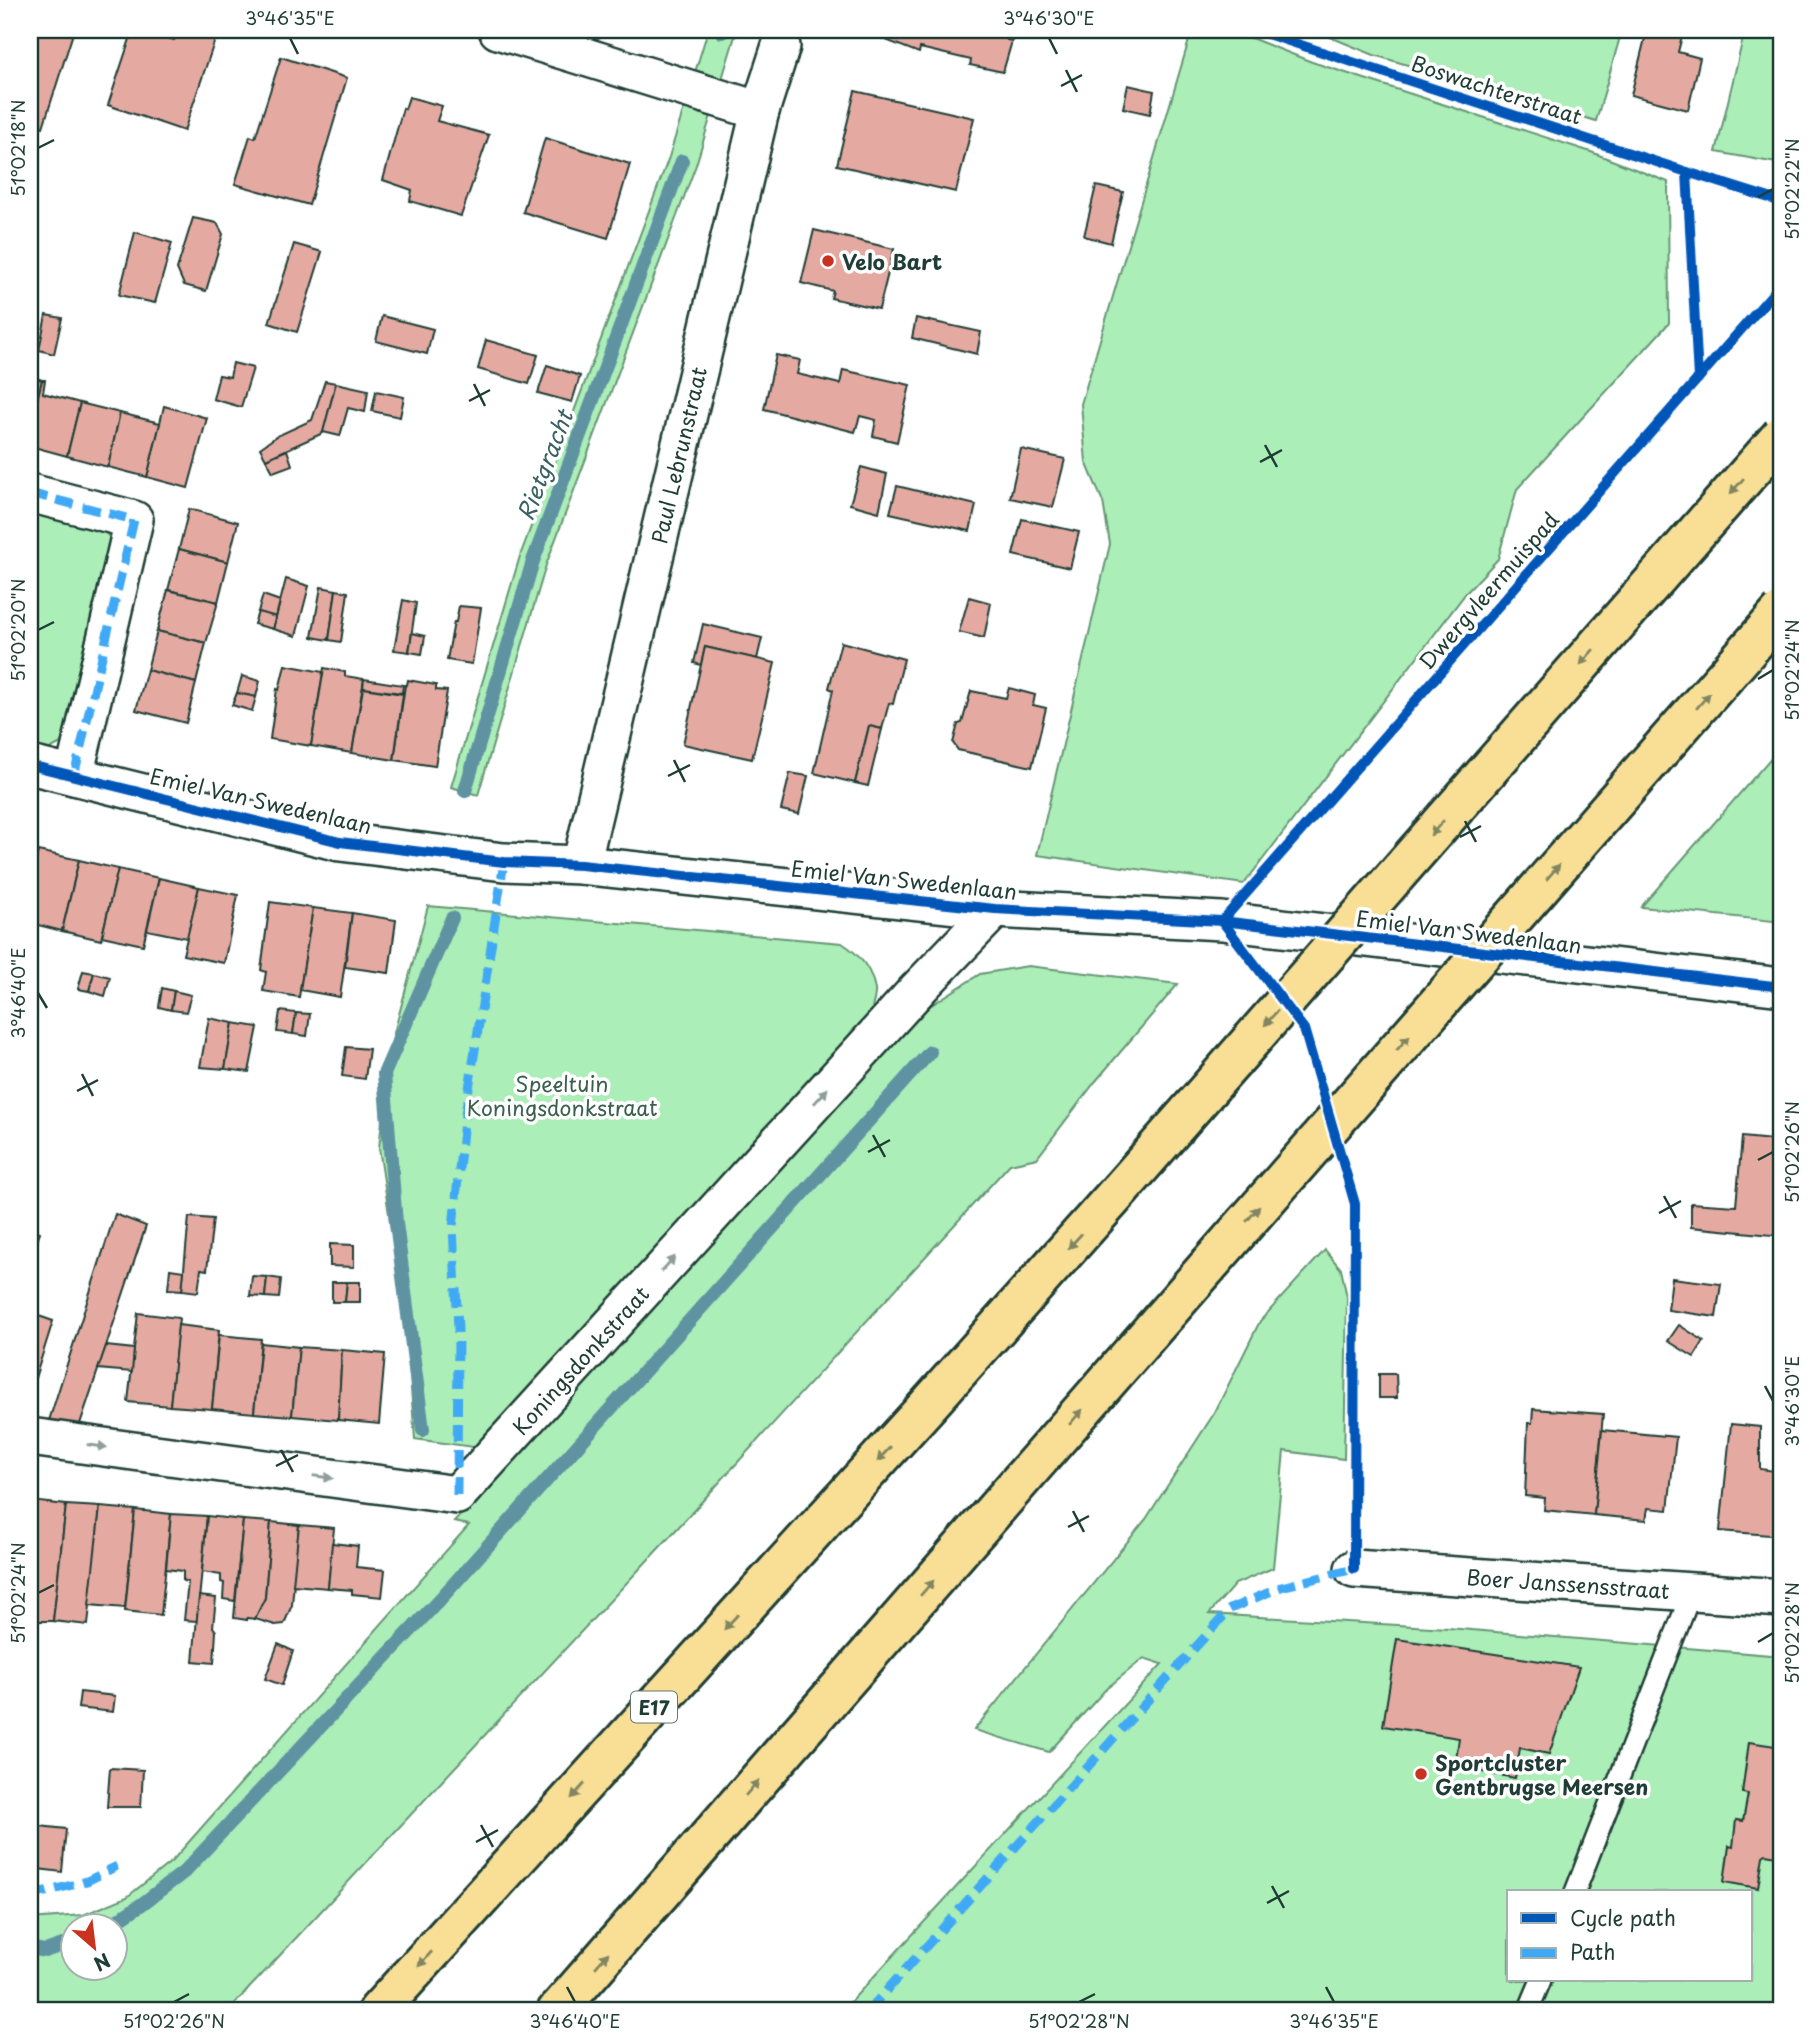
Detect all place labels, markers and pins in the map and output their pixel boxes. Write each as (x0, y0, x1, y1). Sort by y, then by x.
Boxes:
place label: Velo Bart (842, 245, 942, 277)
marker: Velo Bart (820, 253, 836, 269)
place label: Sportcluster Gentbrugse Meersen (1435, 1746, 1648, 1802)
marker: Sportcluster Gentbrugse Meersen (1413, 1766, 1429, 1782)

